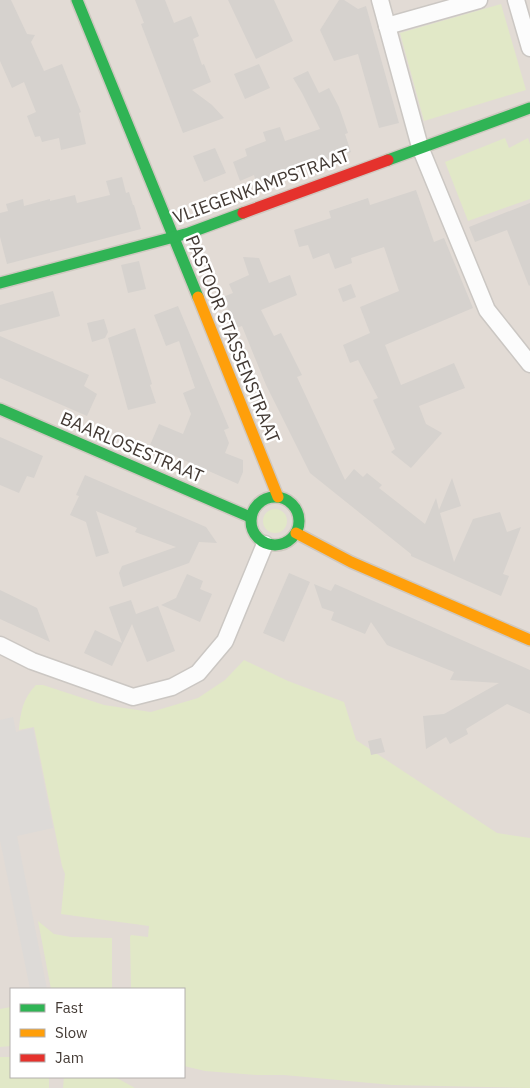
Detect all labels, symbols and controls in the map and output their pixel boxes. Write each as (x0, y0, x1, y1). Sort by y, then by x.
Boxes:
street label: VLIEGENKAMPSTRAAT (169, 143, 353, 229)
street label: PASTOOR STASSENSTRAAT (181, 232, 285, 446)
street label: BAARLOSESTRAAT (57, 406, 207, 488)
legend (10, 988, 185, 1078)
text: Fast (55, 998, 83, 1017)
text: Slow (55, 1023, 88, 1042)
text: Jam (55, 1048, 84, 1067)

